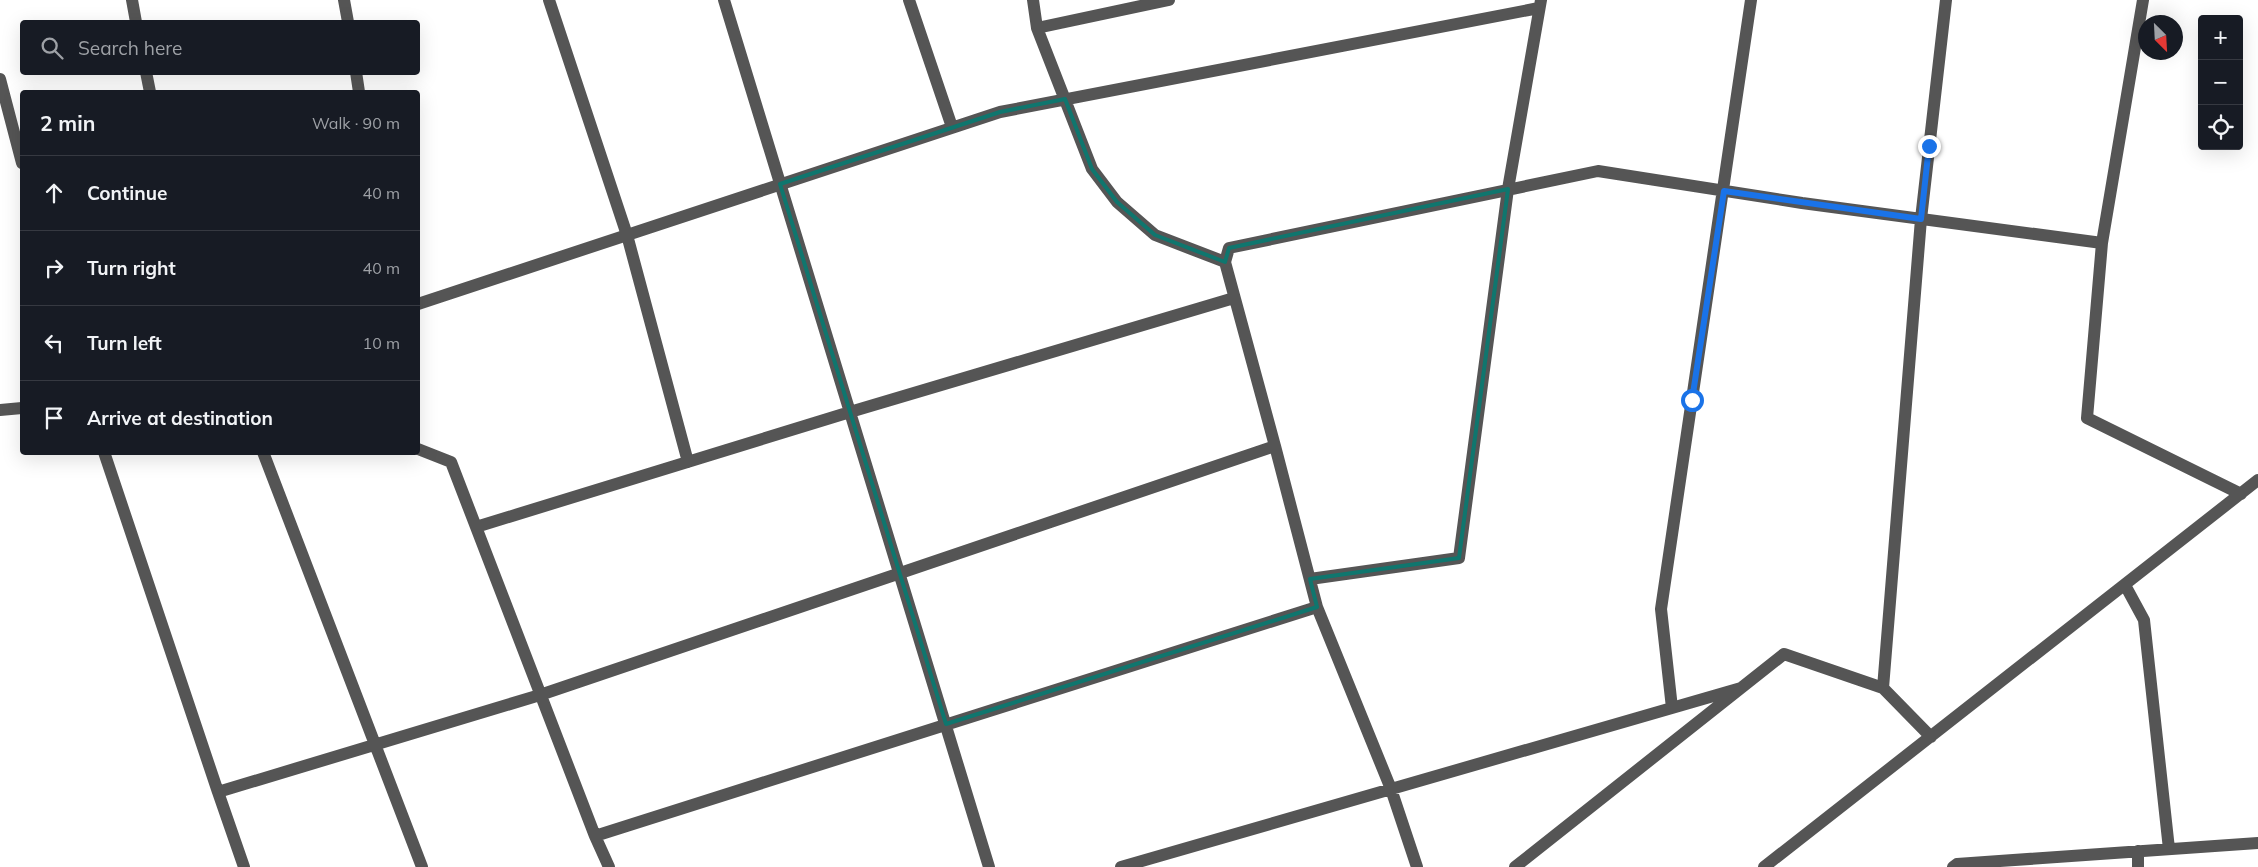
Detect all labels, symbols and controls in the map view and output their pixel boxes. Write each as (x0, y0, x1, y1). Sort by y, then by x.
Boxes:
north arrow (2138, 15, 2183, 60)
map controls (2198, 15, 2243, 150)
button: + (2198, 15, 2243, 60)
search box (20, 20, 420, 75)
icon: search (38, 34, 66, 62)
text: Search here (78, 36, 182, 60)
button: − (2198, 60, 2243, 105)
button: locate (2198, 105, 2243, 150)
text: 2 min (40, 110, 95, 136)
text: Walk · 90 m (312, 113, 400, 133)
route end (1918, 135, 1941, 158)
icon: ahead (40, 179, 68, 207)
text: Continue (87, 181, 167, 205)
text: 40 m (363, 183, 400, 203)
icon: right (40, 254, 68, 282)
text: Turn right (87, 256, 176, 280)
text: 40 m (363, 258, 400, 278)
icon: left (40, 329, 68, 357)
text: Turn left (87, 331, 162, 355)
text: 10 m (363, 333, 400, 353)
route start (1681, 389, 1704, 412)
icon: arrive (40, 404, 68, 432)
text: Arrive at destination (87, 406, 273, 430)

